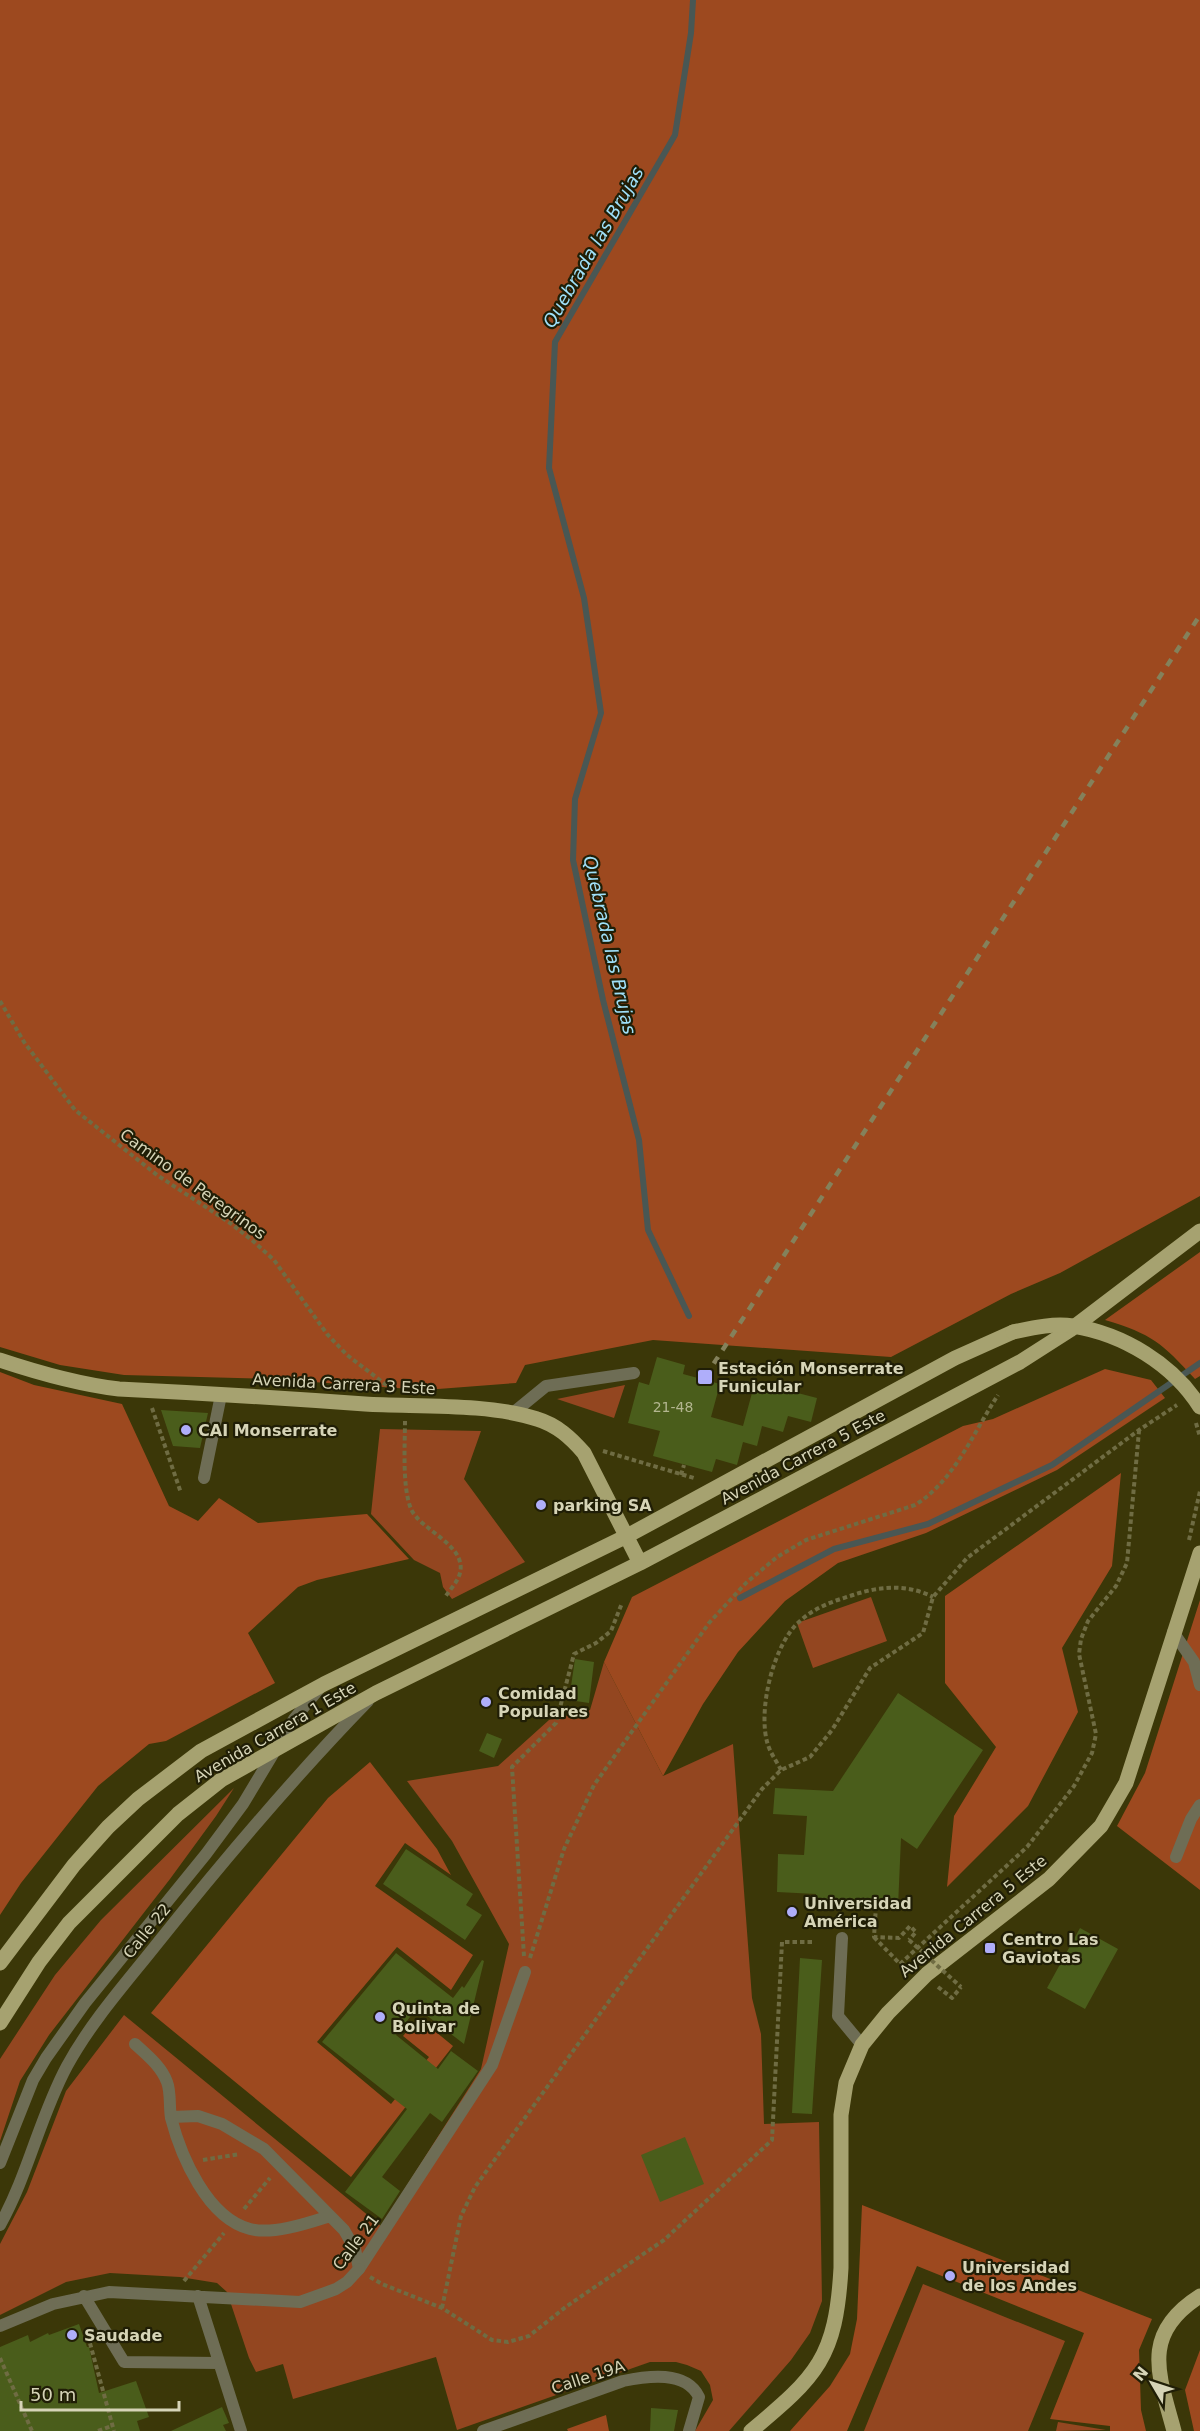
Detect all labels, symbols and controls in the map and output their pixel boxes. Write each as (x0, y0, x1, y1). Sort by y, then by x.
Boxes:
water label: Quebrada las Brujas (538, 163, 648, 331)
water label: Quebrada las Brujas (579, 854, 641, 1036)
street label: Camino de Peregrinos (116, 1125, 270, 1243)
place label: Estación Monserrate Funicular (718, 1359, 904, 1396)
marker: Estación Monserrate Funicular (696, 1368, 714, 1386)
street label: Avenida Carrera 3 Este (252, 1370, 436, 1398)
house number: 21-48 (653, 1399, 693, 1415)
street label: Avenida Carrera 5 Este (717, 1406, 889, 1508)
place label: CAI Monserrate (198, 1421, 338, 1440)
marker: CAI Monserrate (179, 1423, 193, 1437)
place label: parking SA (553, 1496, 652, 1515)
marker: parking SA (534, 1498, 548, 1512)
street label: Avenida Carrera 1 Este (191, 1678, 359, 1786)
place label: Comidad Populares (498, 1684, 588, 1721)
marker: Comidad Populares (479, 1695, 493, 1709)
street label: Avenida Carrera 5 Este (896, 1851, 1050, 1981)
place label: Universidad América (804, 1894, 912, 1931)
street label: Calle 22 (119, 1900, 175, 1962)
marker: Universidad América (785, 1905, 799, 1919)
place label: Centro Las Gaviotas (1002, 1930, 1099, 1967)
marker: Centro Las Gaviotas (983, 1941, 997, 1955)
place label: Quinta de Bolivar (392, 1999, 480, 2036)
marker: Quinta de Bolivar (373, 2010, 387, 2024)
street label: Calle 21 (329, 2210, 383, 2274)
place label: Universidad de los Andes (962, 2258, 1077, 2295)
marker: Universidad de los Andes (943, 2269, 957, 2283)
place label: Saudade (84, 2326, 162, 2345)
marker: Saudade (65, 2328, 79, 2342)
north arrow (1122, 2353, 1182, 2413)
street label: Calle 19A (549, 2356, 627, 2398)
text: N (1129, 2363, 1152, 2385)
scale bar (21, 2374, 178, 2412)
text: 50 m (30, 2384, 76, 2405)

